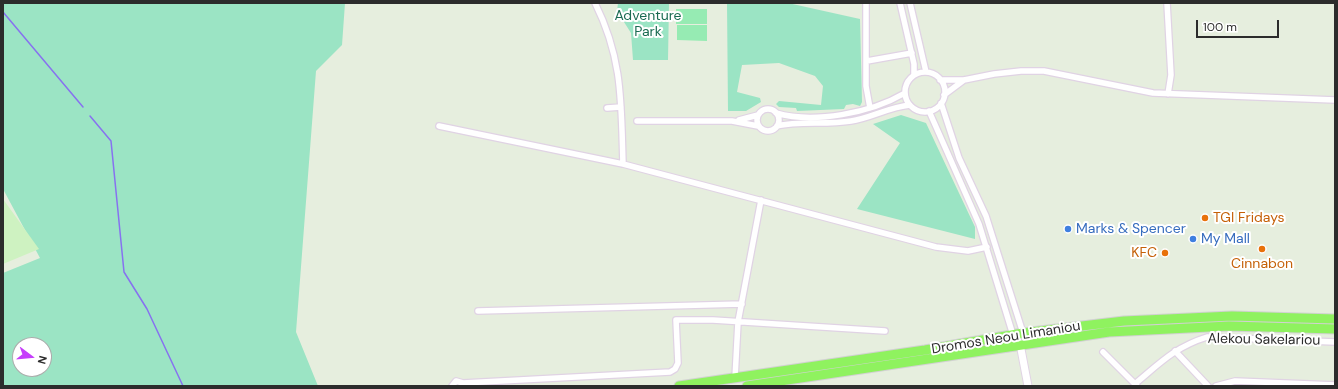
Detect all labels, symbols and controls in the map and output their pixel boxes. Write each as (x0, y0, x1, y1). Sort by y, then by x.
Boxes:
park label: Adventure Park (614, 8, 682, 40)
scale bar (1198, 12, 1281, 38)
text: 100 m (1203, 19, 1237, 35)
place label: TGI Fridays (1213, 210, 1285, 226)
marker: TGI Fridays (1200, 213, 1210, 223)
place label: Marks & Spencer (1076, 221, 1186, 237)
marker: Marks & Spencer (1063, 224, 1073, 234)
place label: My Mall (1201, 231, 1250, 247)
marker: My Mall (1188, 234, 1198, 244)
marker: Cinnabon (1257, 244, 1267, 254)
place label: KFC (1131, 245, 1157, 261)
marker: KFC (1160, 248, 1170, 258)
place label: Cinnabon (1231, 256, 1293, 272)
street label: Dromos Neou Limaniou (930, 318, 1082, 358)
street label: Alekou Sakelariou (1207, 331, 1321, 349)
north arrow (12, 337, 52, 377)
text: N (35, 354, 50, 366)

